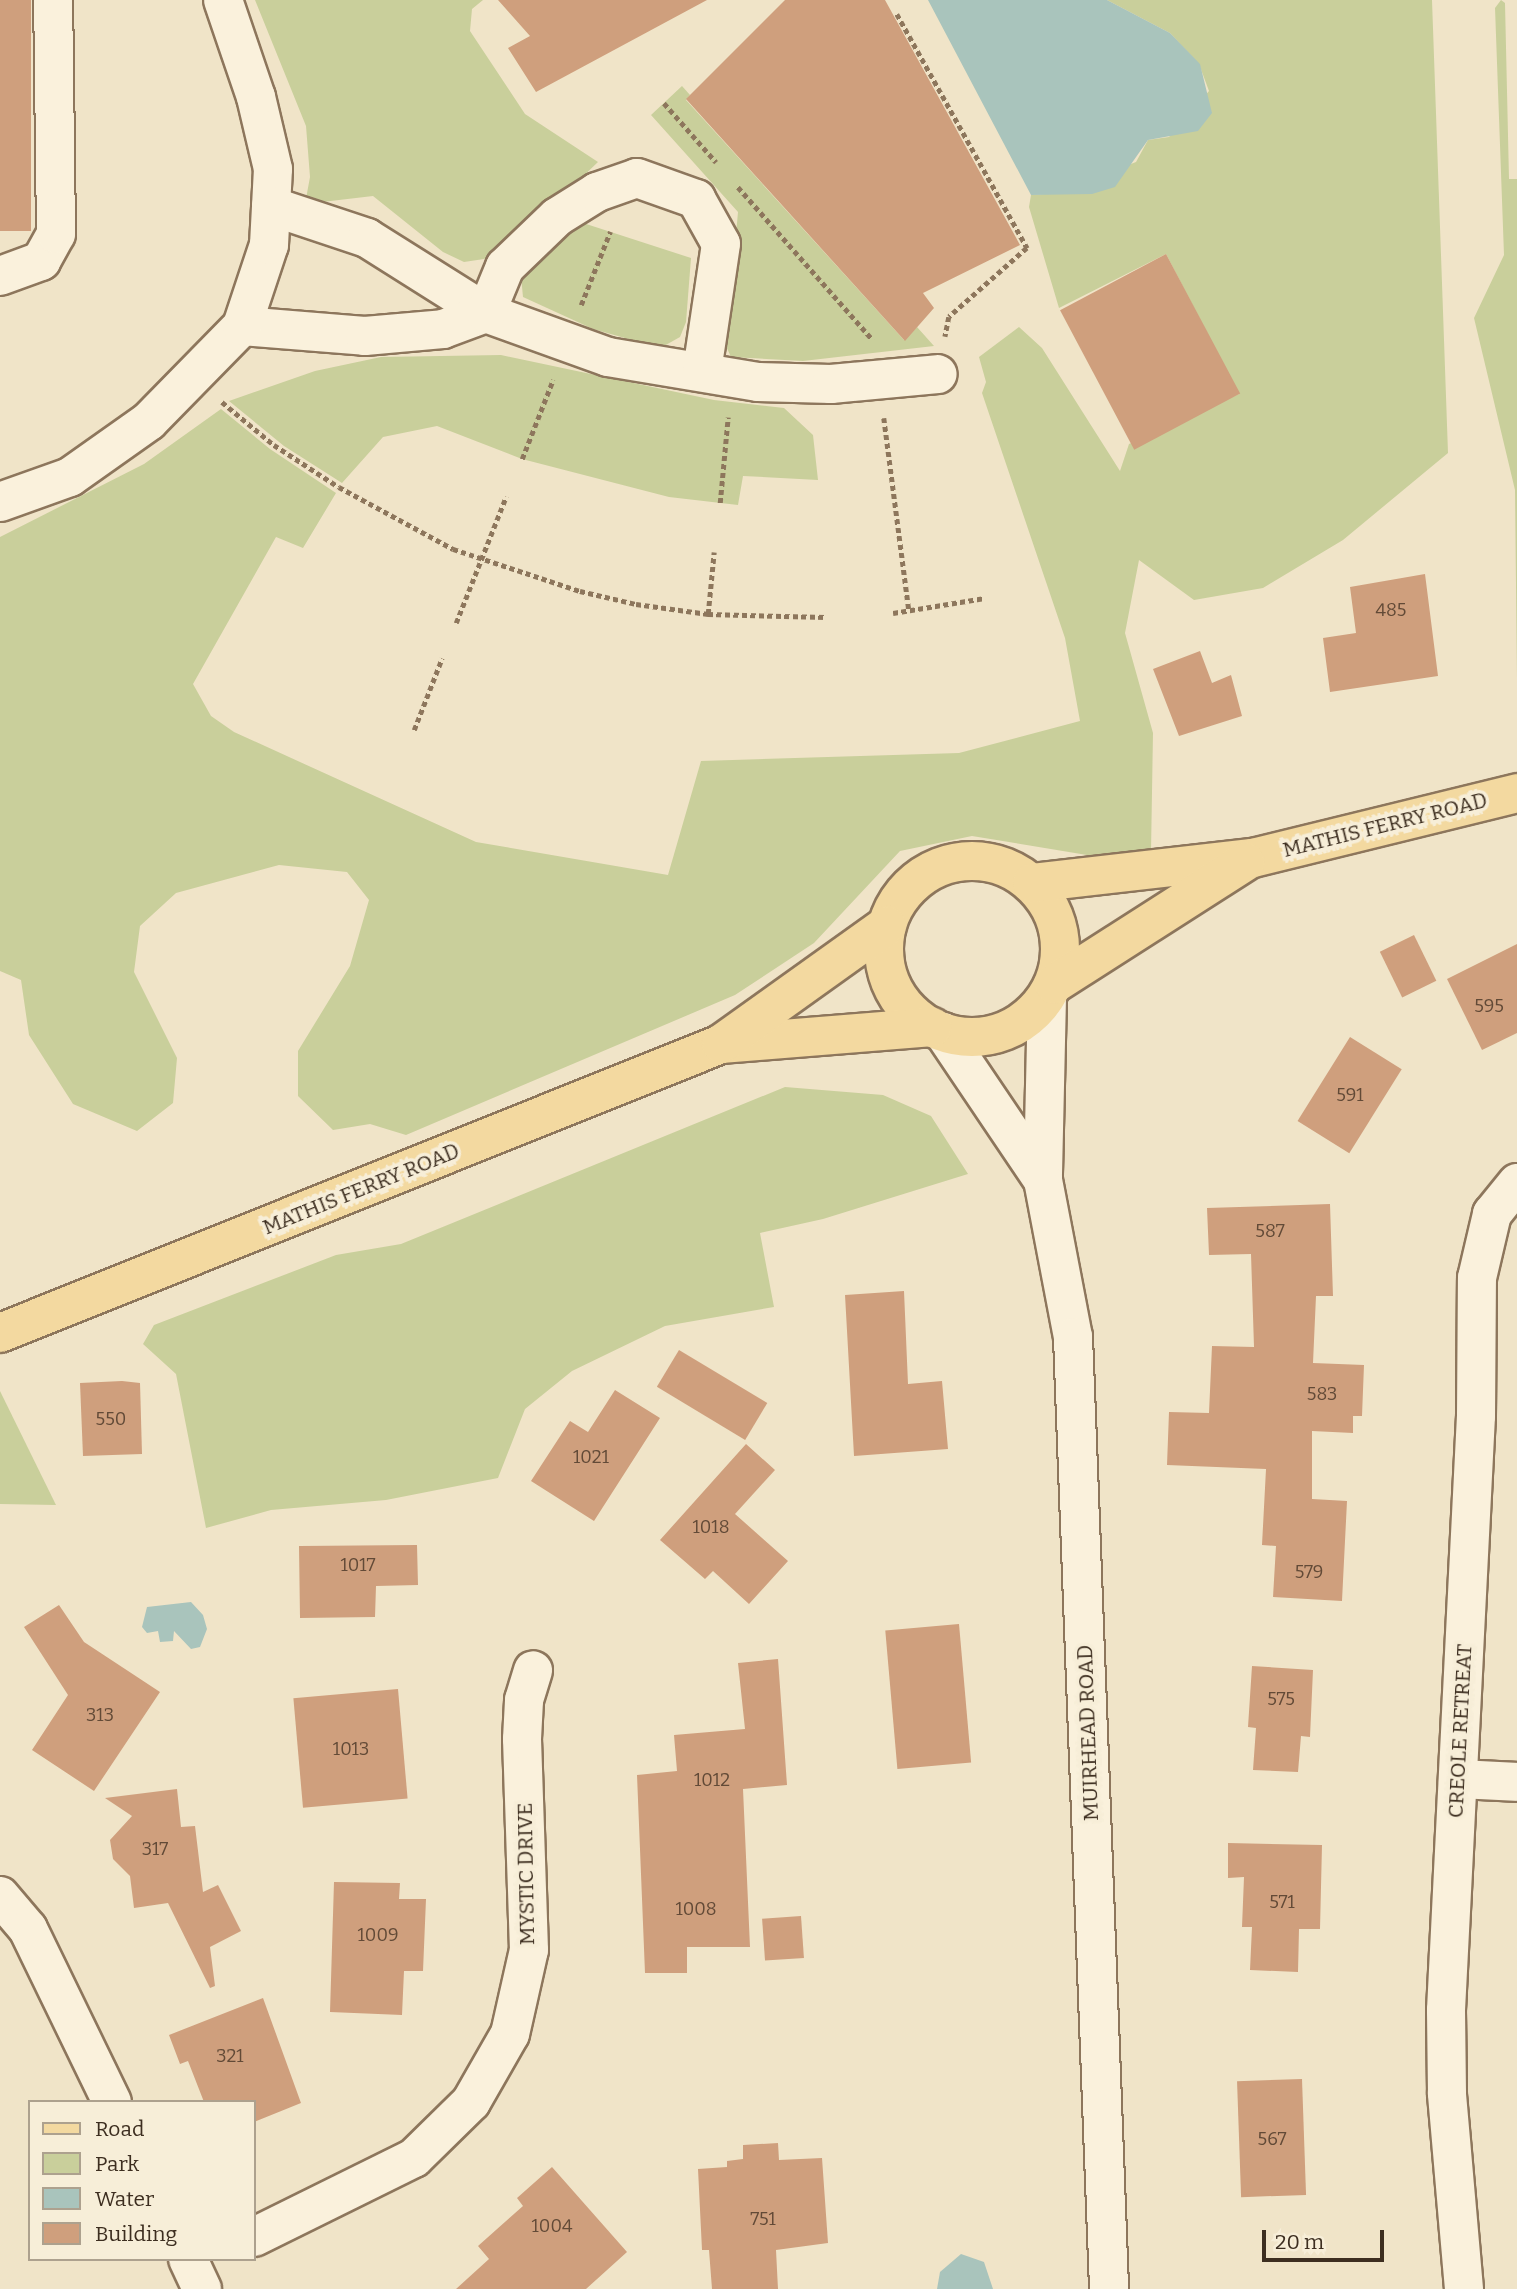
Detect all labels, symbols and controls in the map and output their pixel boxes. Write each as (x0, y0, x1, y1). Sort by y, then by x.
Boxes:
house number: 485 (1376, 599, 1406, 621)
street label: MATHIS FERRY ROAD (1280, 787, 1490, 863)
house number: 595 (1474, 995, 1504, 1017)
house number: 591 (1336, 1084, 1364, 1106)
street label: MATHIS FERRY ROAD (259, 1138, 463, 1240)
house number: 587 (1255, 1220, 1285, 1242)
house number: 583 (1307, 1383, 1337, 1405)
house number: 550 (96, 1408, 126, 1430)
house number: 1021 (573, 1446, 609, 1468)
house number: 1018 (693, 1516, 729, 1538)
house number: 1017 (341, 1554, 375, 1576)
house number: 579 (1295, 1561, 1323, 1583)
street label: CREOLE RETREAT (1443, 1643, 1477, 1819)
street label: MUIRHEAD ROAD (1072, 1645, 1104, 1821)
house number: 575 (1267, 1688, 1295, 1710)
house number: 313 (86, 1704, 114, 1726)
house number: 1013 (333, 1738, 369, 1760)
house number: 1012 (694, 1769, 730, 1791)
street label: MYSTIC DRIVE (512, 1803, 540, 1945)
house number: 317 (142, 1838, 168, 1860)
house number: 571 (1269, 1891, 1295, 1913)
house number: 1008 (675, 1898, 717, 1920)
house number: 1009 (358, 1924, 398, 1946)
house number: 321 (216, 2045, 244, 2067)
legend (28, 2100, 256, 2261)
text: Road (95, 2116, 144, 2142)
house number: 567 (1258, 2128, 1286, 2150)
text: Park (95, 2151, 139, 2177)
text: Water (95, 2186, 154, 2212)
house number: 751 (750, 2208, 776, 2230)
house number: 1004 (532, 2215, 572, 2237)
scale bar (1265, 2216, 1388, 2260)
text: Building (95, 2221, 177, 2247)
text: 20 m (1275, 2229, 1324, 2255)

